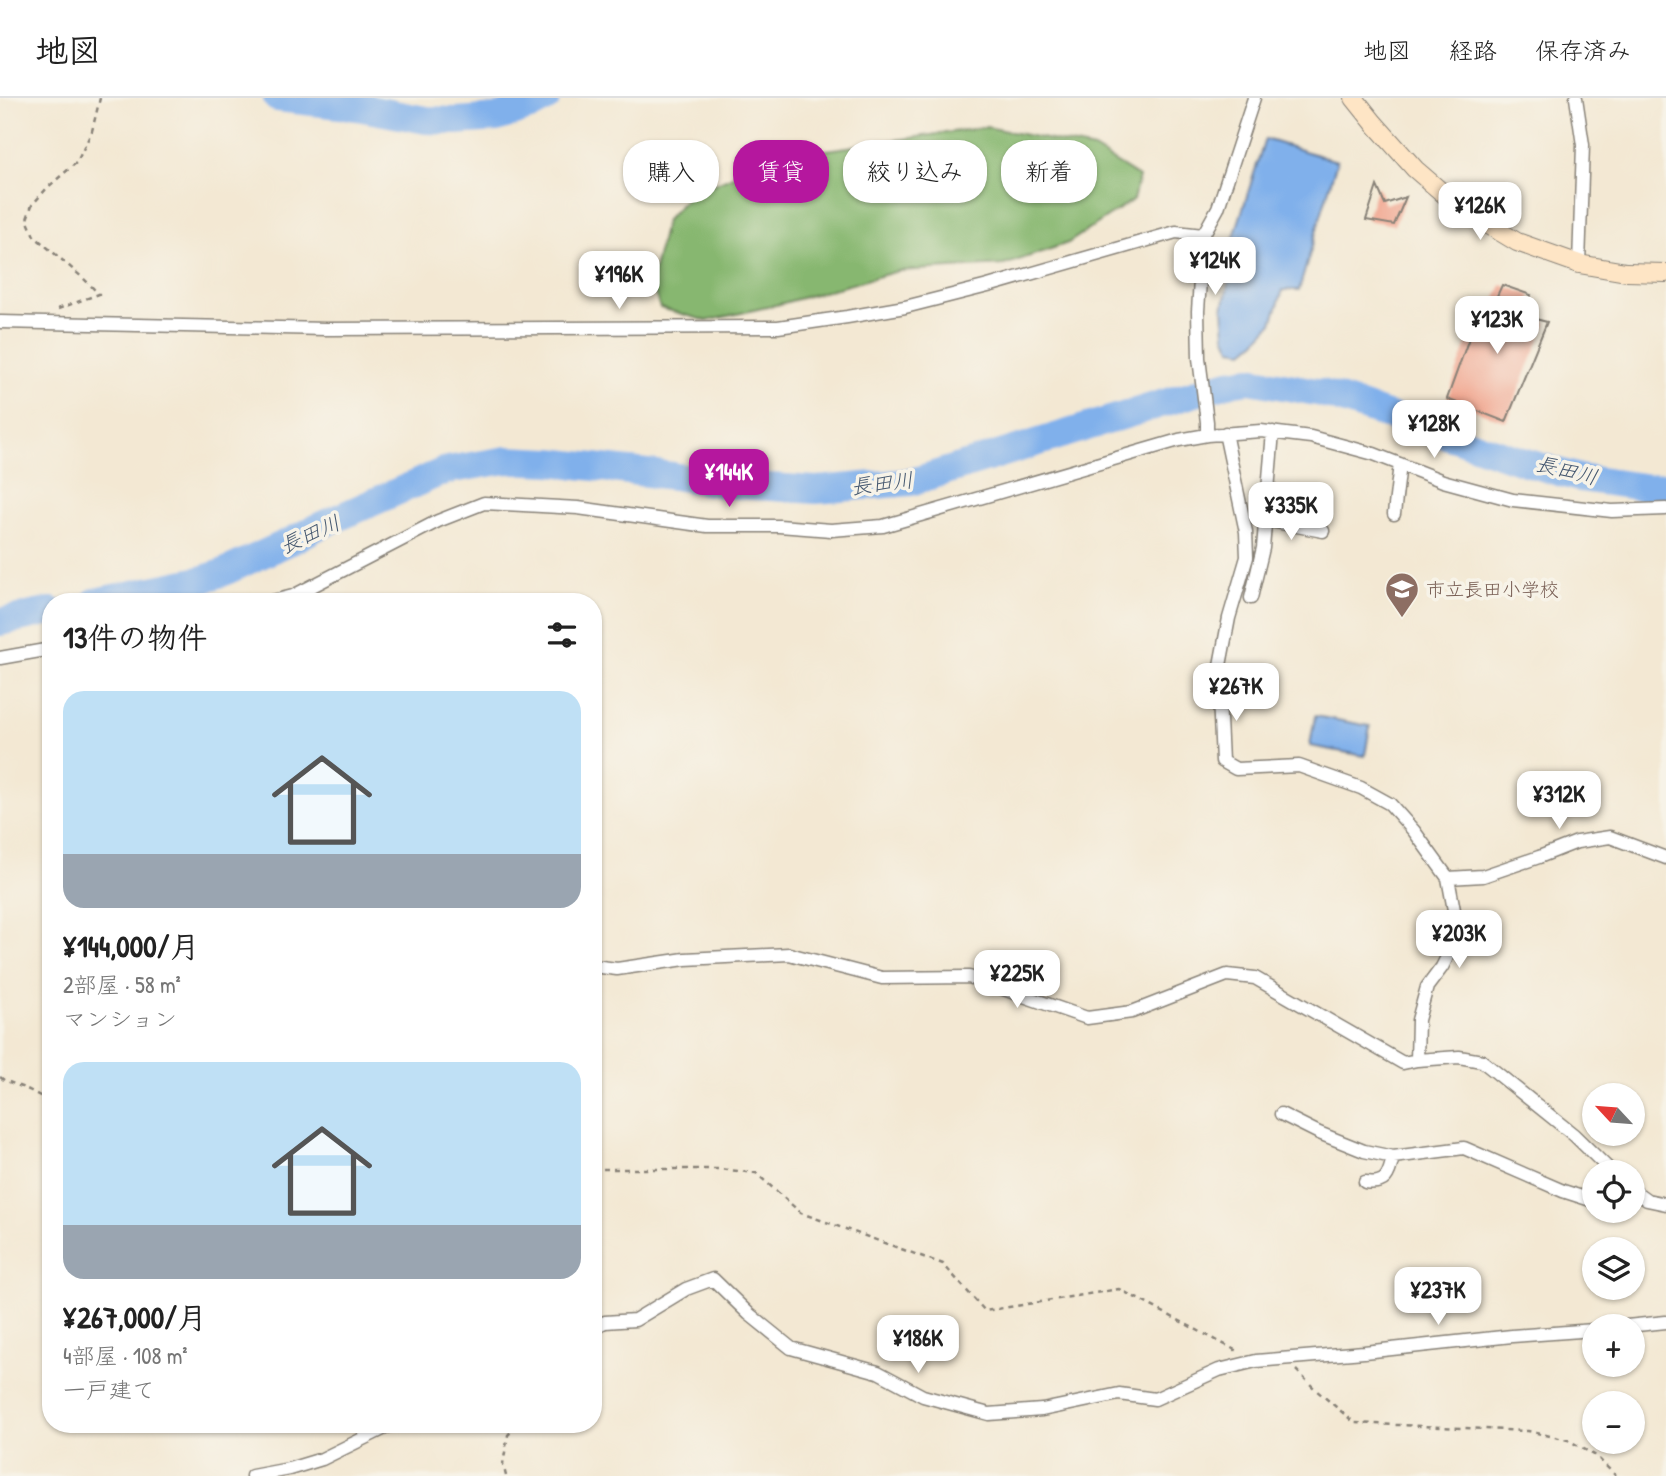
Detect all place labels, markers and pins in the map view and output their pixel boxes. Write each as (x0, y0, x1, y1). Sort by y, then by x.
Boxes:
pin: ¥126K (1431, 183, 1529, 242)
pin: ¥124K (1166, 238, 1264, 297)
pin: ¥196K (570, 252, 668, 311)
pin: ¥123K (1448, 296, 1546, 356)
pin: ¥128K (1385, 400, 1483, 460)
pin: ¥144K (680, 450, 778, 509)
pin: ¥335K (1242, 482, 1340, 542)
school or university icon: 市立長田小学校 (1383, 570, 1421, 619)
place label: 市立長田小学校 (1426, 576, 1559, 602)
pin: ¥267K (1187, 664, 1285, 723)
pin: ¥312K (1510, 772, 1608, 831)
pin: ¥203K (1410, 910, 1508, 970)
pin: ¥225K (968, 950, 1066, 1010)
pin: ¥237K (1389, 1268, 1487, 1327)
pin: ¥186K (869, 1316, 967, 1375)

